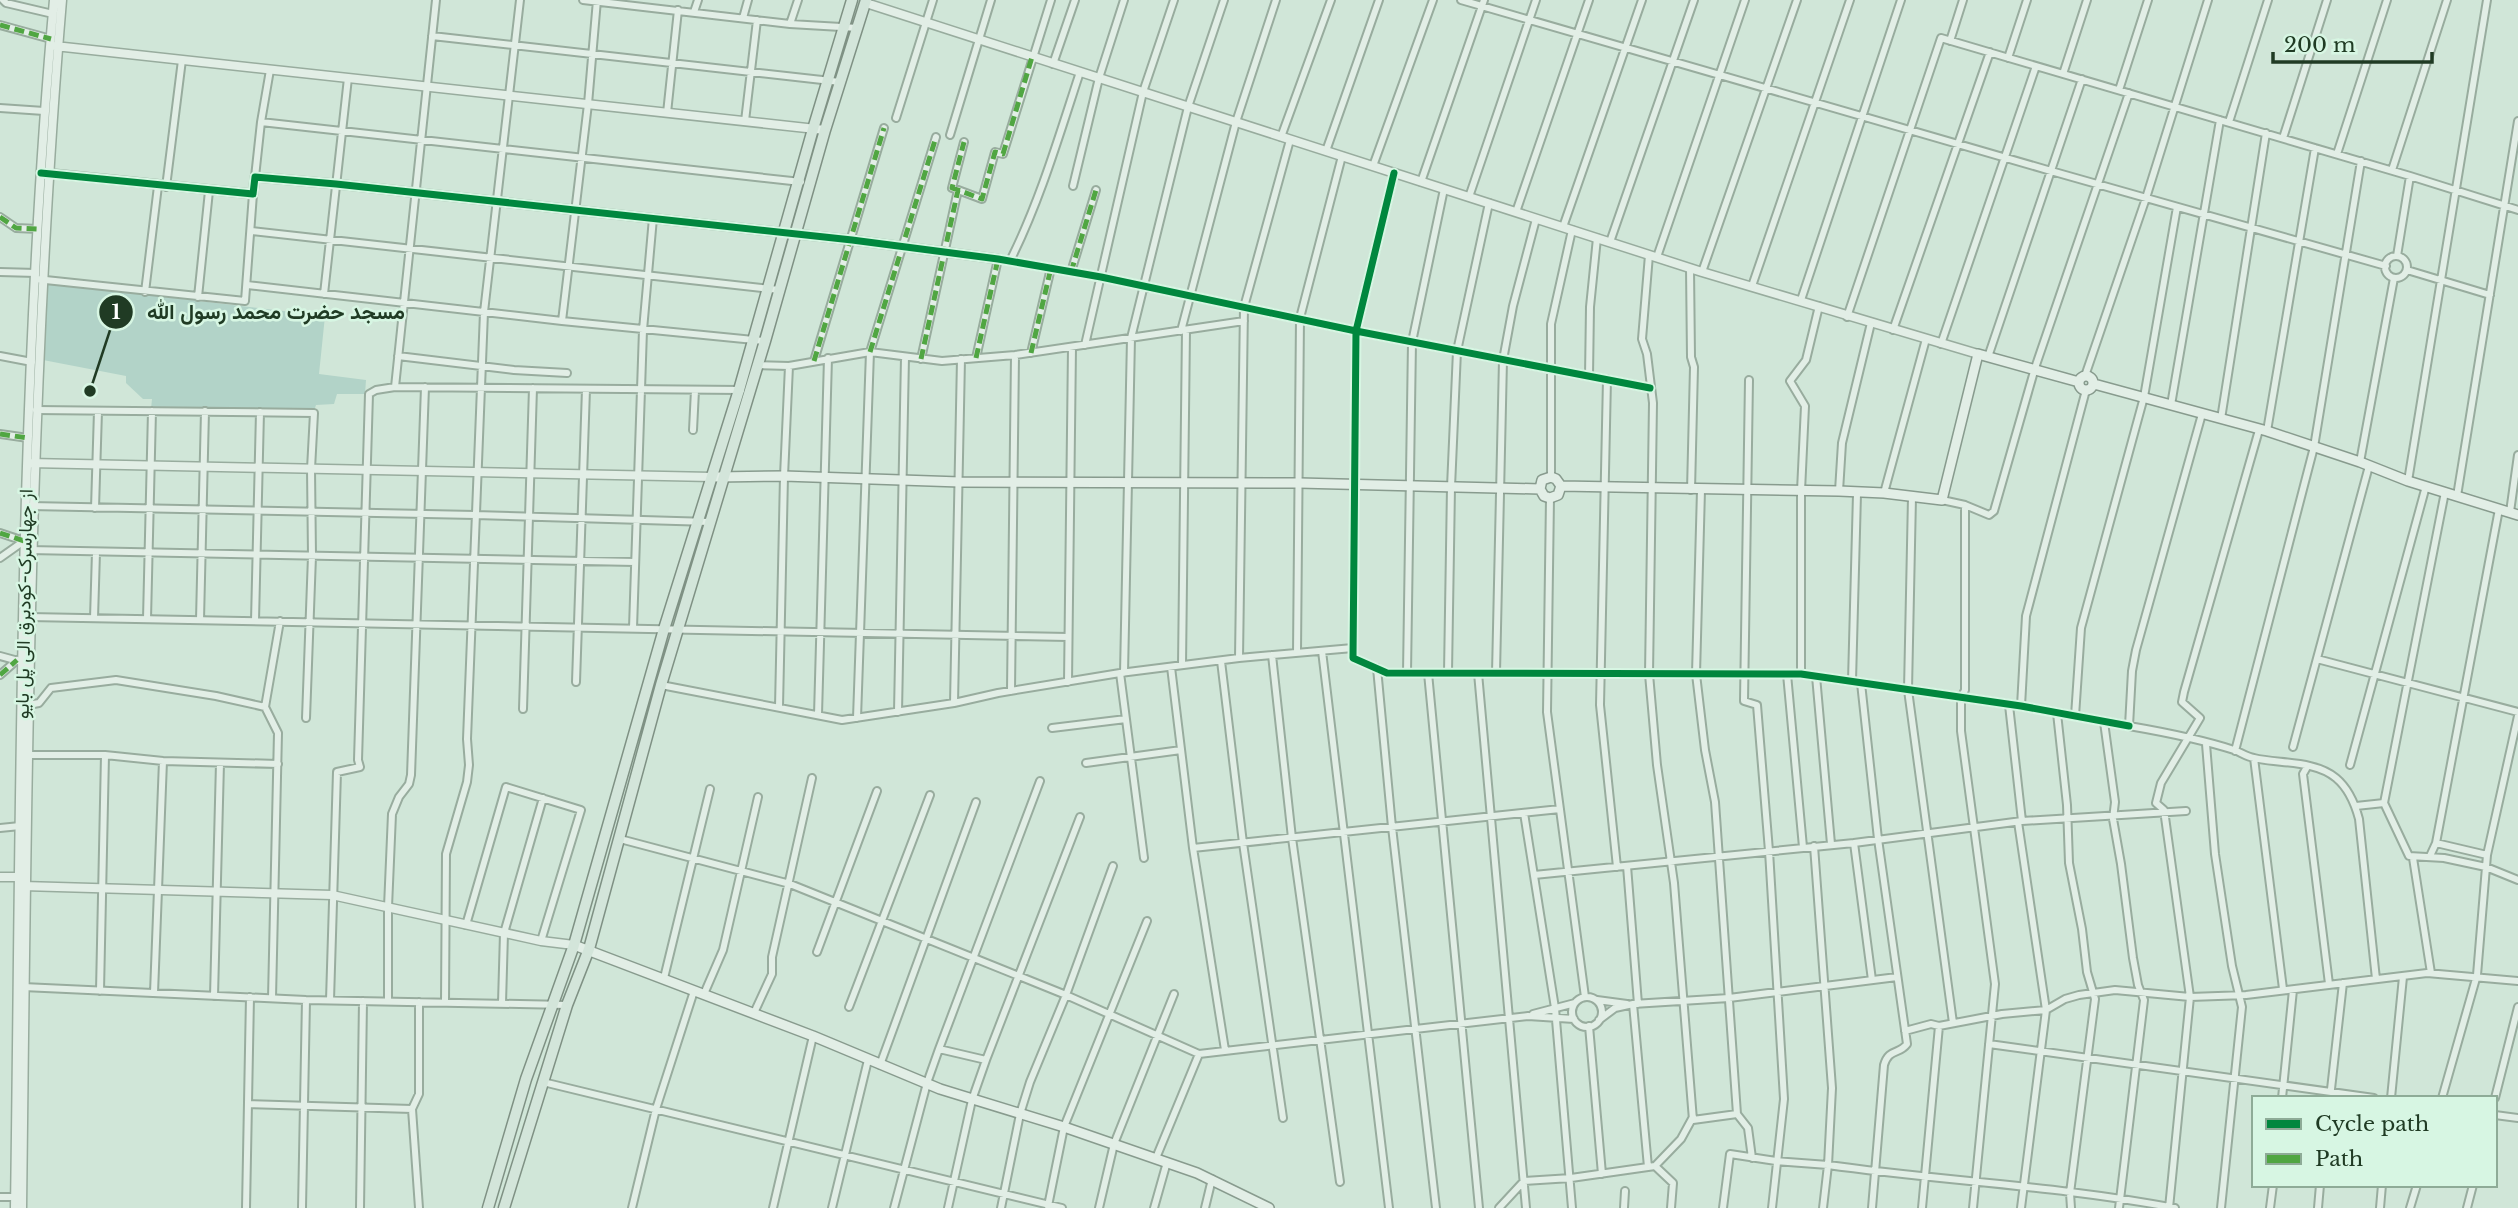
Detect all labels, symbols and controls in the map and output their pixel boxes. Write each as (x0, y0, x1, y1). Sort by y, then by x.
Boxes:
scale bar (2273, 21, 2432, 65)
text: 200 m (2284, 32, 2356, 58)
callout: مسجد حضرت محمد رسول الله (99, 291, 419, 333)
text: 1 (111, 299, 121, 325)
text: مسجد حضرت محمد رسول الله (147, 299, 405, 325)
street label: از جهارسرک-کودبرق الی پل بایو (10, 489, 40, 719)
legend (2252, 1096, 2497, 1187)
text: Cycle path (2315, 1111, 2429, 1137)
text: Path (2315, 1146, 2363, 1172)

